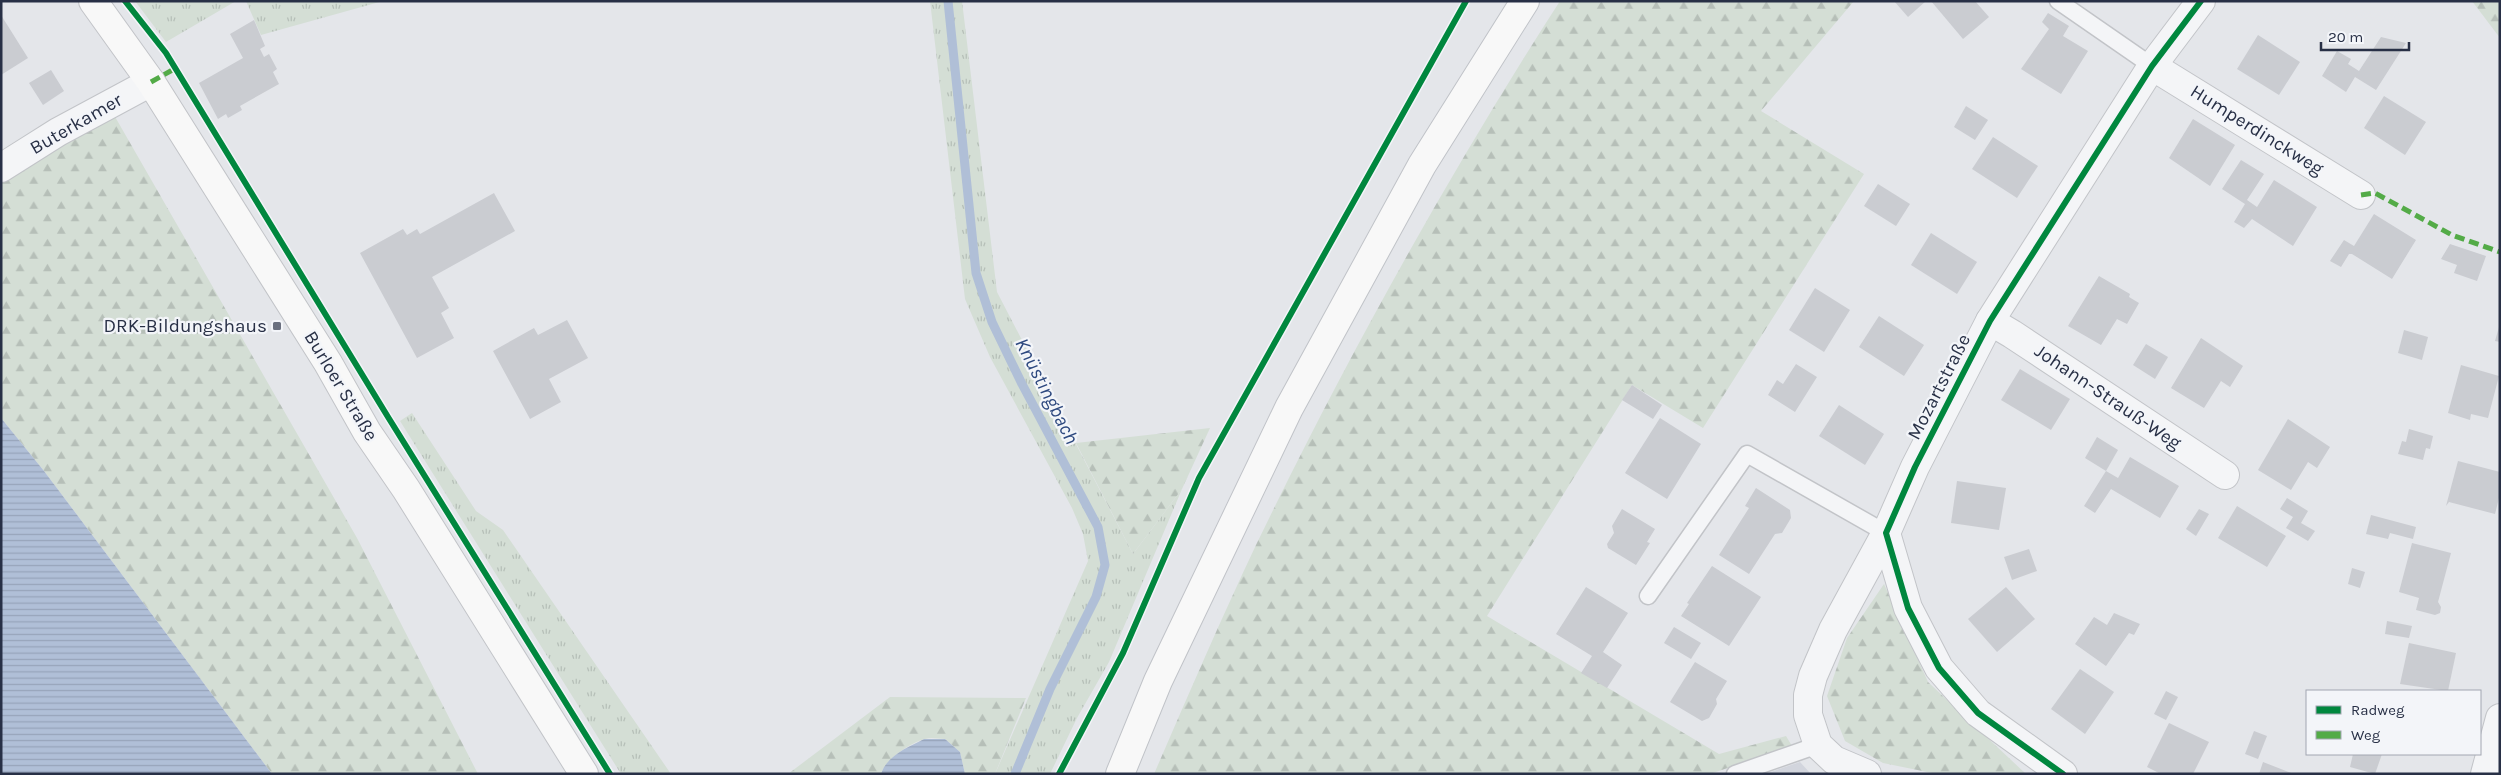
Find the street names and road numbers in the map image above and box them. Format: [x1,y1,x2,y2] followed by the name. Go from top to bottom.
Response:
[2186,80,2328,180] street label: Humperdinckweg
[26,89,126,159] street label: Buterkamer
[300,327,382,445] street label: Burloer Straße
[1903,330,1975,444] street label: Mozartstraße
[2030,340,2186,454] street label: Johann-Strauß-Weg

